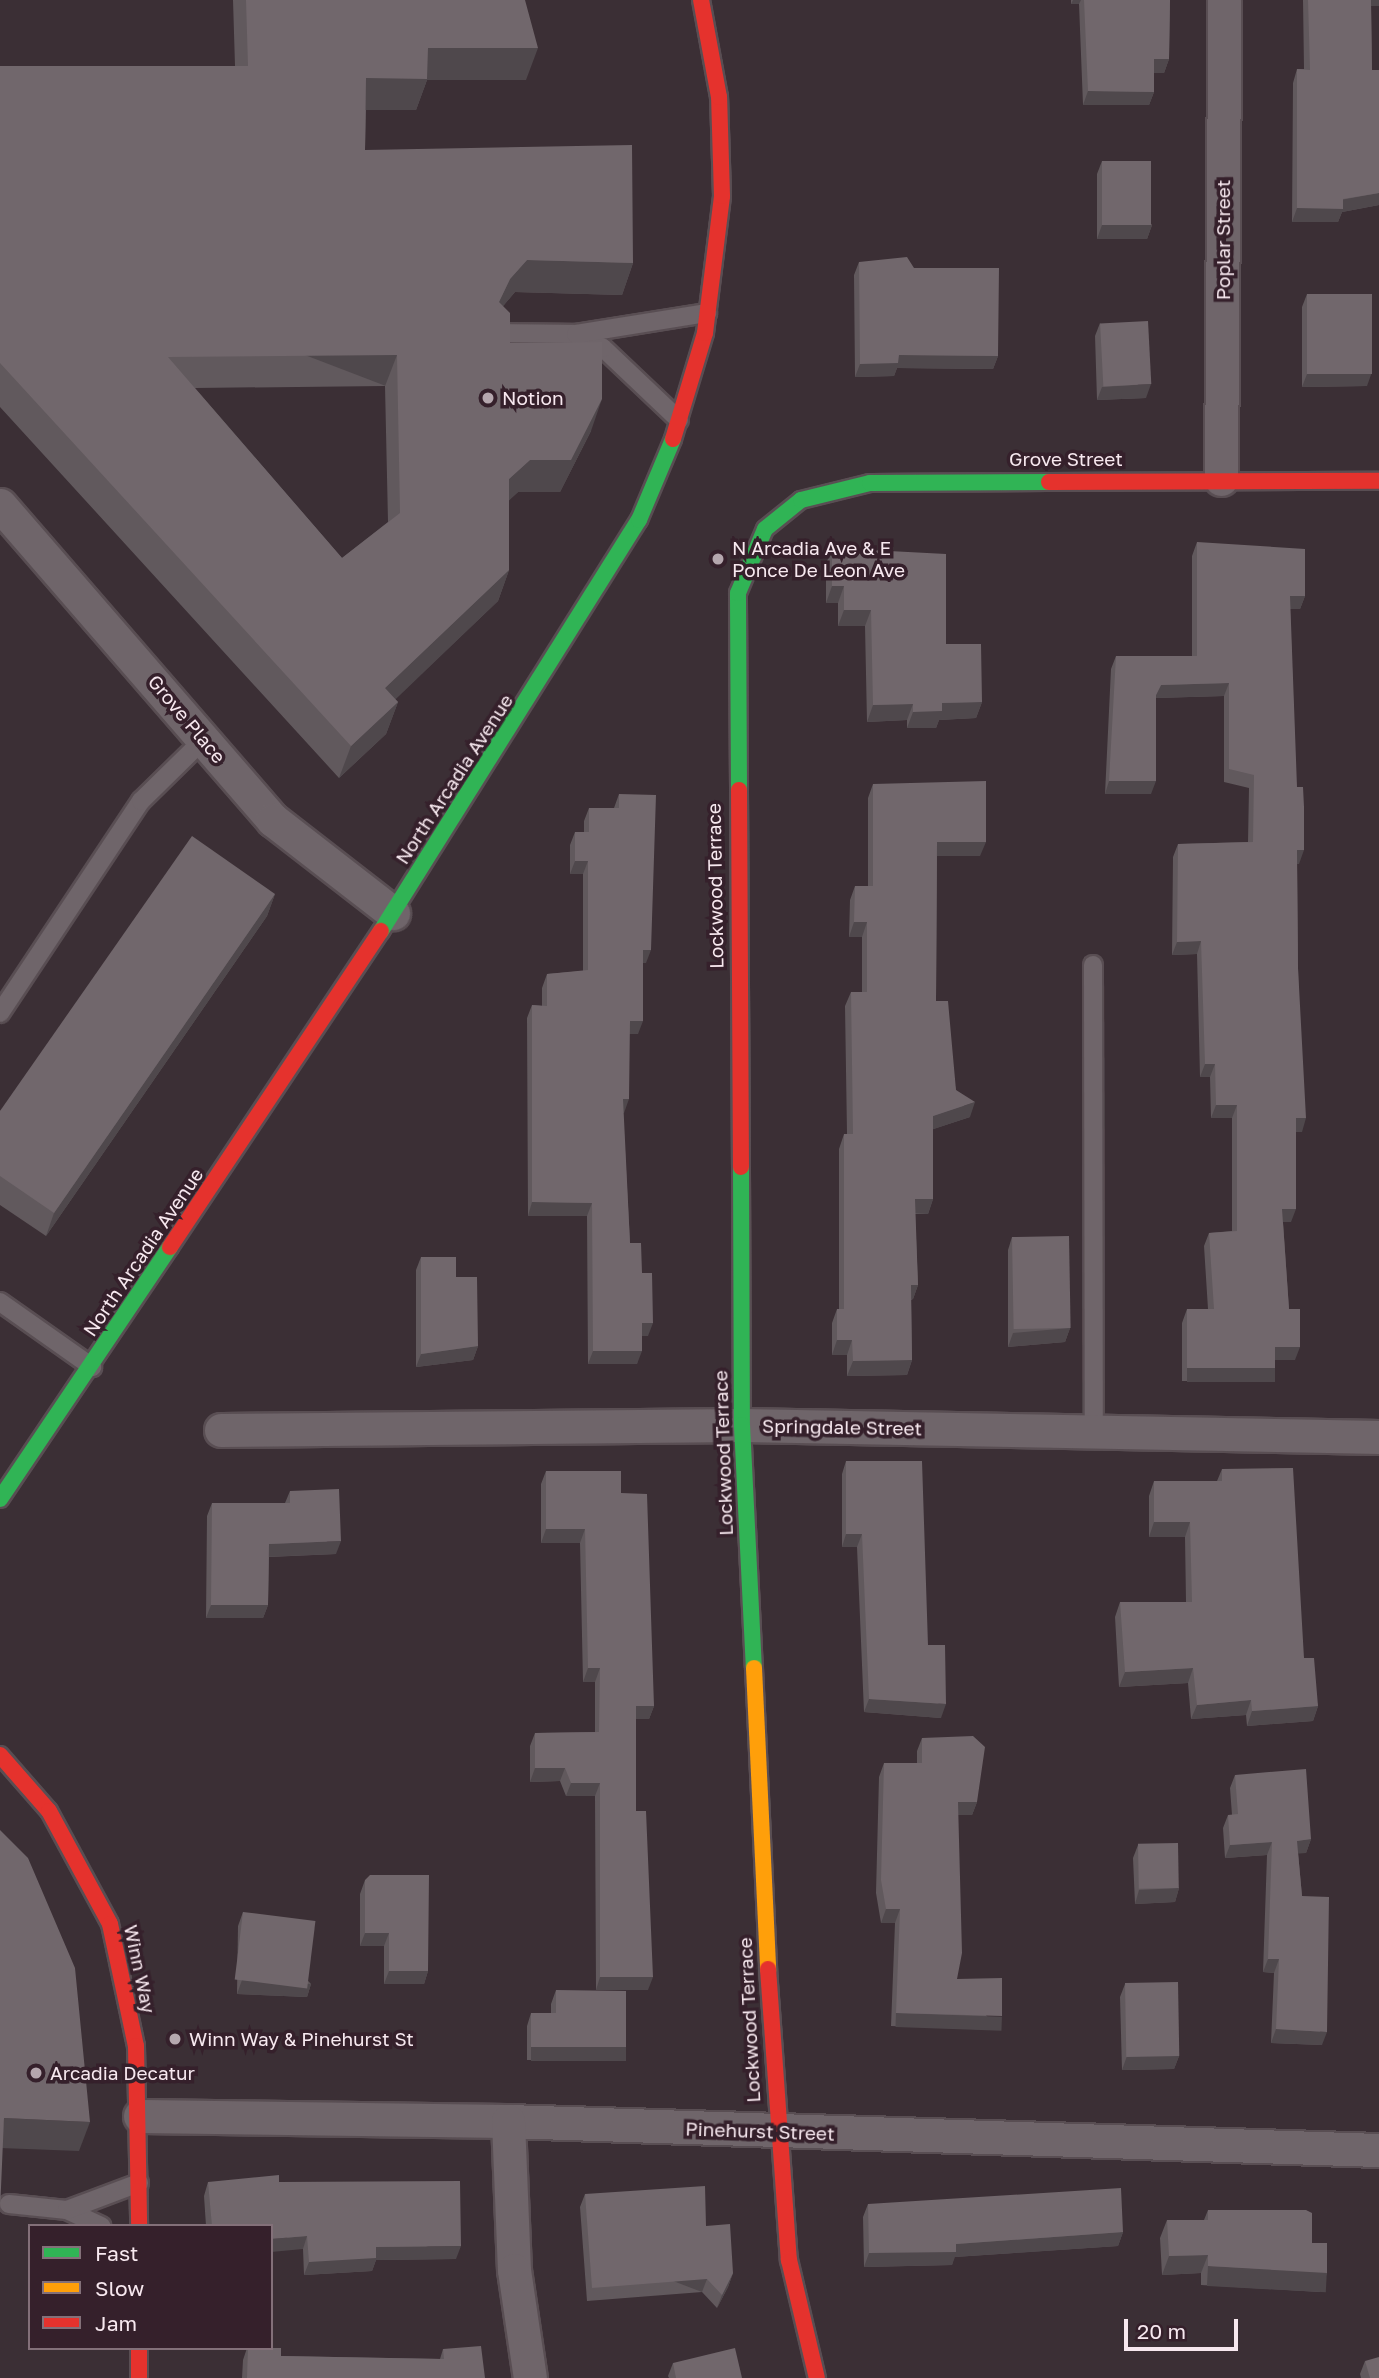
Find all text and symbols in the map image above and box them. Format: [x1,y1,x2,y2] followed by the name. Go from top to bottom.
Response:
[1212,180,1234,300] street label: Poplar Street
[502,387,564,409] place label: Notion
[480,390,496,406] marker: Notion
[1009,448,1123,470] street label: Grove Street
[732,537,905,581] place label: N Arcadia Ave & E Ponce De Leon Ave
[710,551,726,567] marker: N Arcadia Ave & E Ponce De Leon Ave
[143,670,231,768] street label: Grove Place
[391,690,517,868] street label: North Arcadia Avenue
[702,803,728,969] street label: Lockwood Terrace
[78,1164,208,1340] street label: North Arcadia Avenue
[709,1370,737,1536] street label: Lockwood Terrace
[762,1414,922,1440] street label: Springdale Street
[120,1923,160,2015] street label: Winn Way
[733,1937,765,2103] street label: Lockwood Terrace
[189,2028,414,2050] place label: Winn Way & Pinehurst St
[167,2031,183,2047] marker: Winn Way & Pinehurst St
[50,2062,195,2084] place label: Arcadia Decatur
[28,2065,44,2081] marker: Arcadia Decatur
[685,2117,835,2145] street label: Pinehurst Street
[28,2224,273,2350] legend
[95,2240,138,2266] text: Fast
[95,2275,144,2301] text: Slow
[1127,2304,1241,2348] scale bar
[95,2310,137,2336] text: Jam
[1137,2318,1186,2344] text: 20 m

